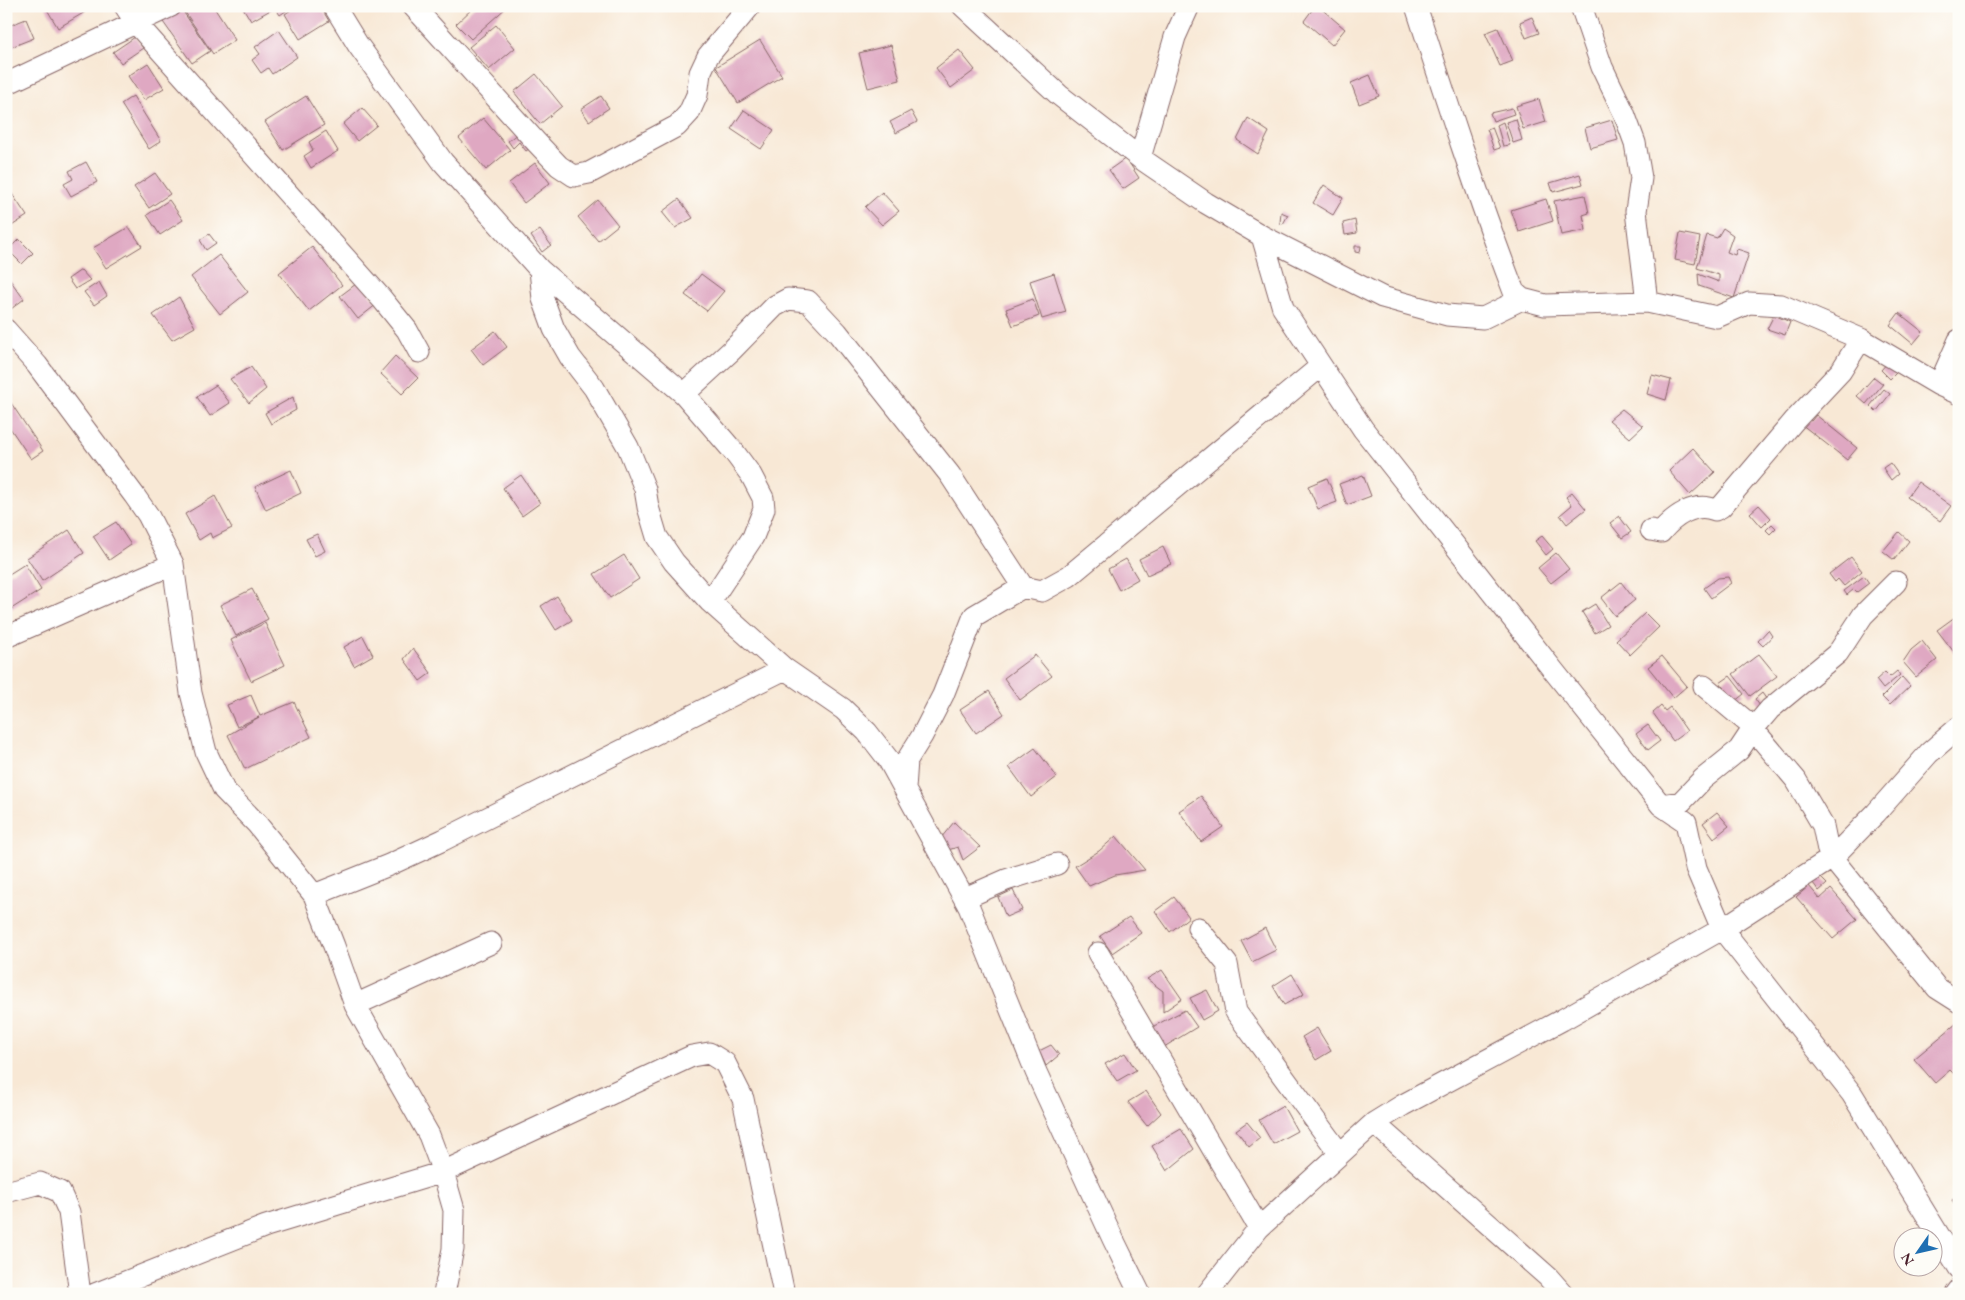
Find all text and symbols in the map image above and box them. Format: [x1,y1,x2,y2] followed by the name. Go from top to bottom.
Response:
[1892,1228,1942,1278] north arrow
[1896,1249,1918,1269] text: N

